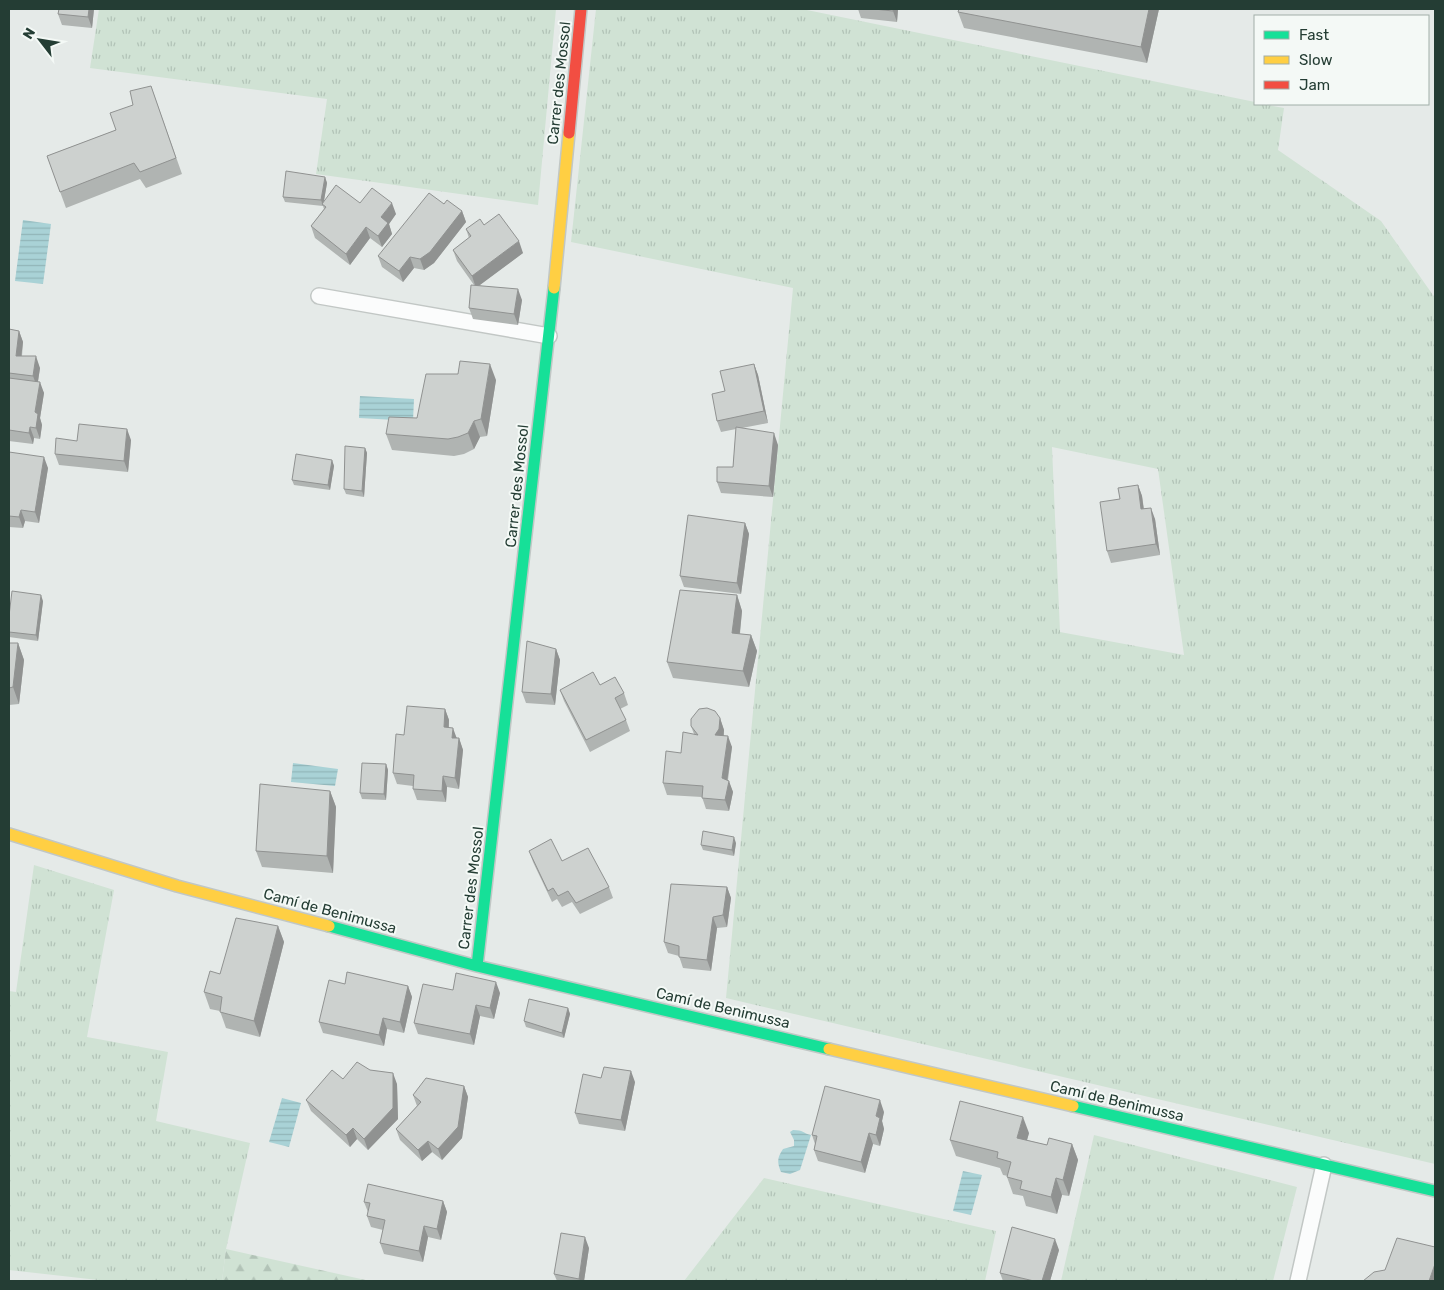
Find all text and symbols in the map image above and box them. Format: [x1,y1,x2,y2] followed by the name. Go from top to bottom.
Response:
[15,15,65,65] north arrow
[1254,15,1429,105] legend
[544,21,574,145] street label: Carrer des Mossol
[19,25,39,42] text: N
[1299,26,1329,44] text: Fast
[1299,51,1332,69] text: Slow
[1299,76,1330,94] text: Jam
[502,424,532,548] street label: Carrer des Mossol
[455,826,487,950] street label: Carrer des Mossol
[262,885,398,937] street label: Camí de Benimussa
[654,984,792,1032] street label: Camí de Benimussa
[1048,1077,1186,1125] street label: Camí de Benimussa

